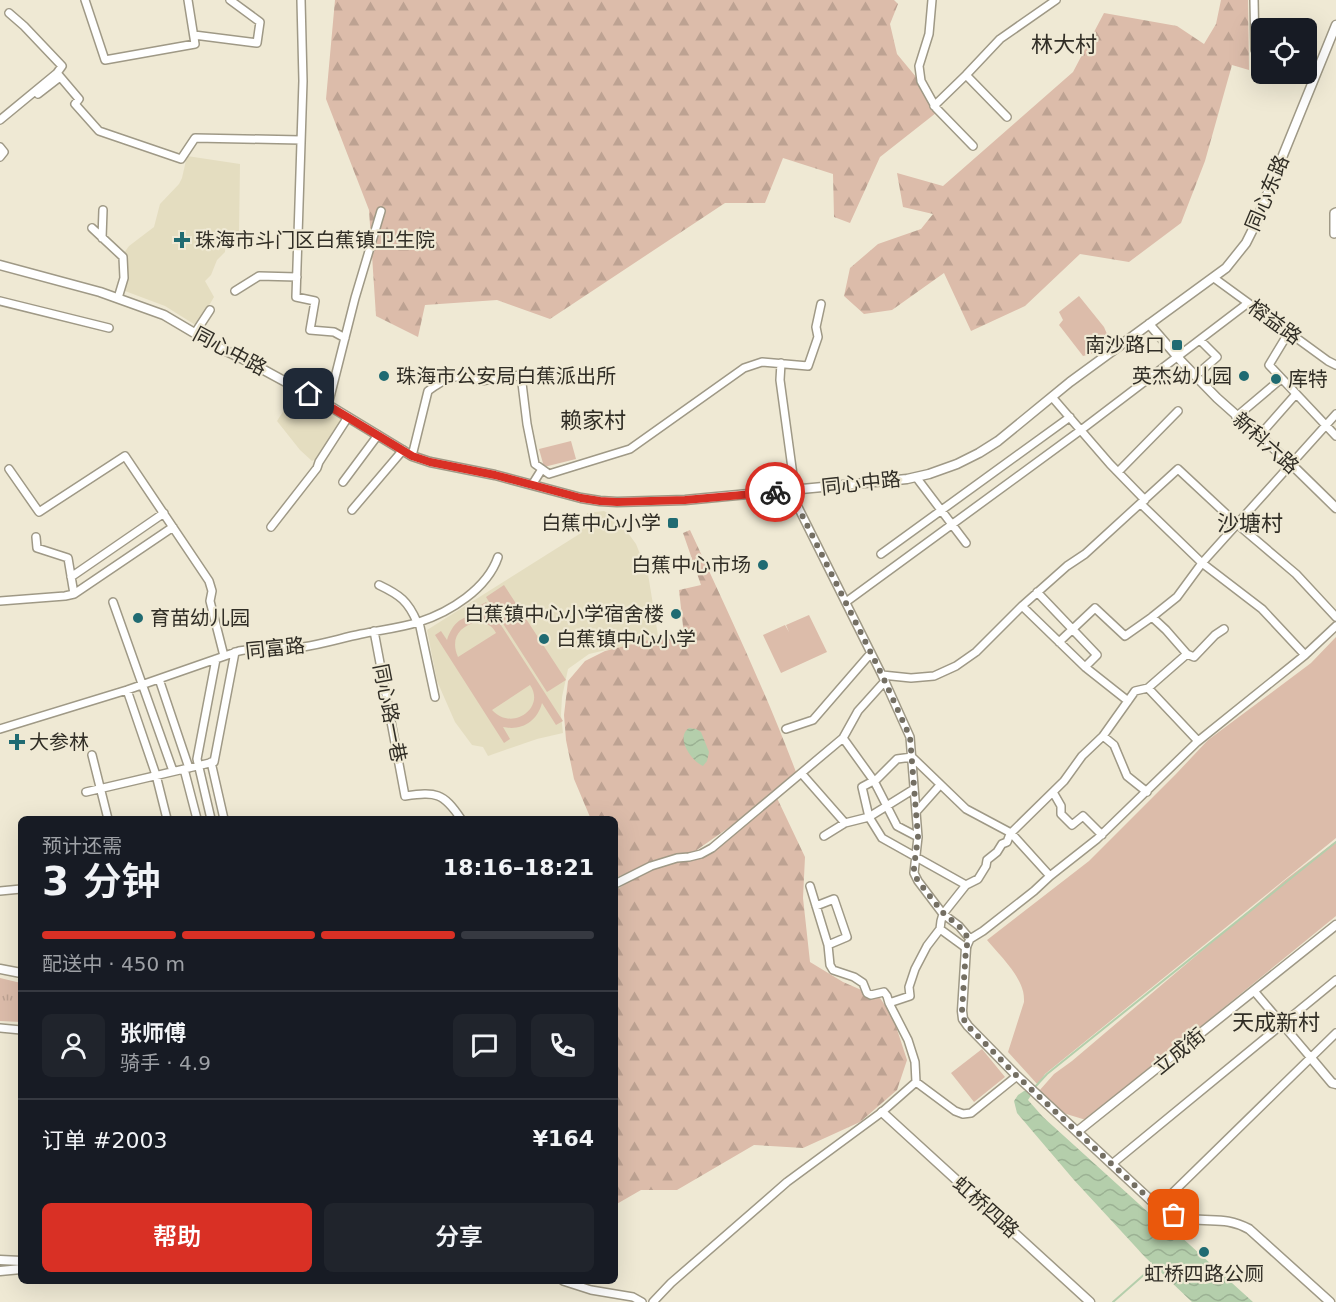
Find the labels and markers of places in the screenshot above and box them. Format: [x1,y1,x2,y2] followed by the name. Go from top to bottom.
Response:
[195,228,435,252] place label: 珠海市斗门区白蕉镇卫生院
[173,231,191,249] marker: 珠海市斗门区白蕉镇卫生院
[1085,333,1165,357] place label: 南沙路口
[1170,338,1184,352] marker: 南沙路口
[396,364,616,388] place label: 珠海市公安局白蕉派出所
[1132,364,1232,388] place label: 英杰幼儿园
[1288,367,1328,391] place label: 库特
[283,368,334,419] pin
[377,369,391,383] marker: 珠海市公安局白蕉派出所
[1237,369,1251,383] marker: 英杰幼儿园
[1269,372,1283,386] marker: 库特
[541,511,661,535] place label: 白蕉中心小学
[666,516,680,530] marker: 白蕉中心小学
[631,553,751,577] place label: 白蕉中心市场
[756,558,770,572] marker: 白蕉中心市场
[464,602,664,626] place label: 白蕉镇中心小学宿舍楼
[150,606,250,630] place label: 育苗幼儿园
[669,607,683,621] marker: 白蕉镇中心小学宿舍楼
[131,611,145,625] marker: 育苗幼儿园
[556,627,696,651] place label: 白蕉镇中心小学
[537,632,551,646] marker: 白蕉镇中心小学
[29,730,89,754] place label: 大参林
[10,735,24,749] marker: 大参林
[1148,1189,1199,1240] pin
[1197,1245,1211,1259] marker: 虹桥四路公厕
[1144,1262,1264,1286] place label: 虹桥四路公厕

